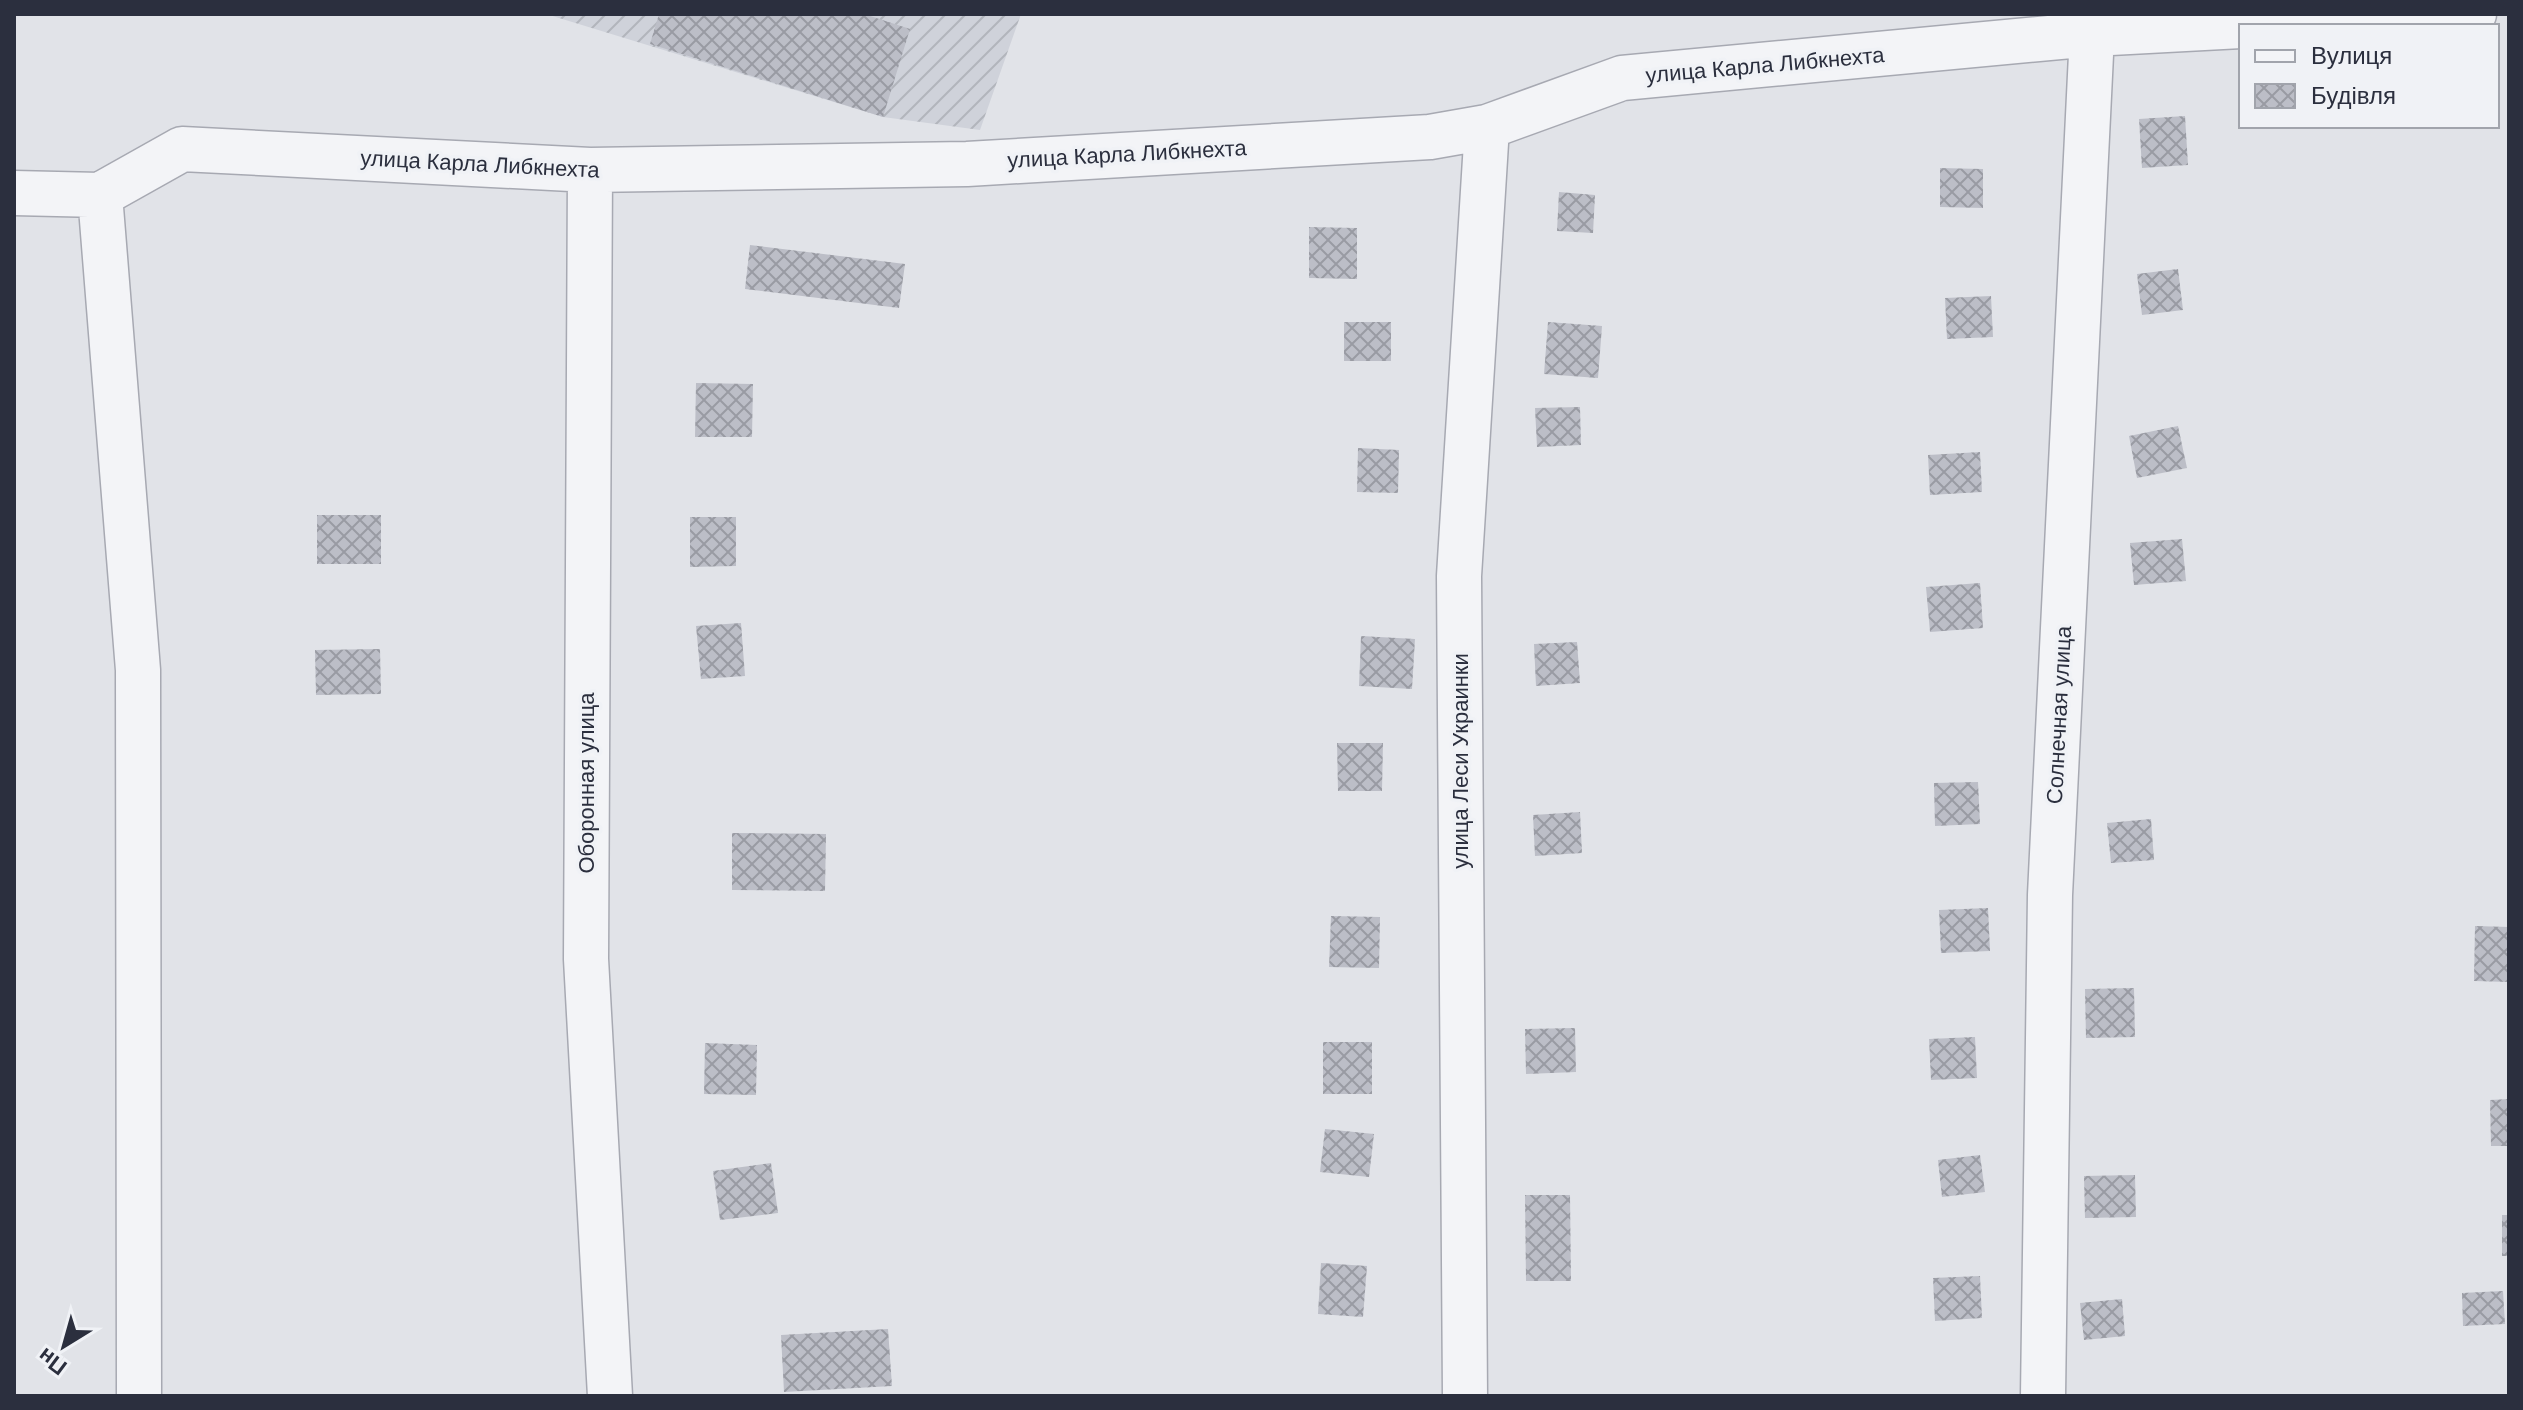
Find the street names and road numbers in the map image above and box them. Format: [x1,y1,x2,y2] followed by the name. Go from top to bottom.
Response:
[1644,40,1886,90] street label: улица Карла Либкнехта
[1007,133,1248,175] street label: улица Карла Либкнехта
[360,143,601,185] street label: улица Карла Либкнехта
[2040,624,2078,805] street label: Солнечная улица
[1446,653,1475,869] street label: улица Леси Украинки
[572,692,601,874] street label: Оборонная улица

